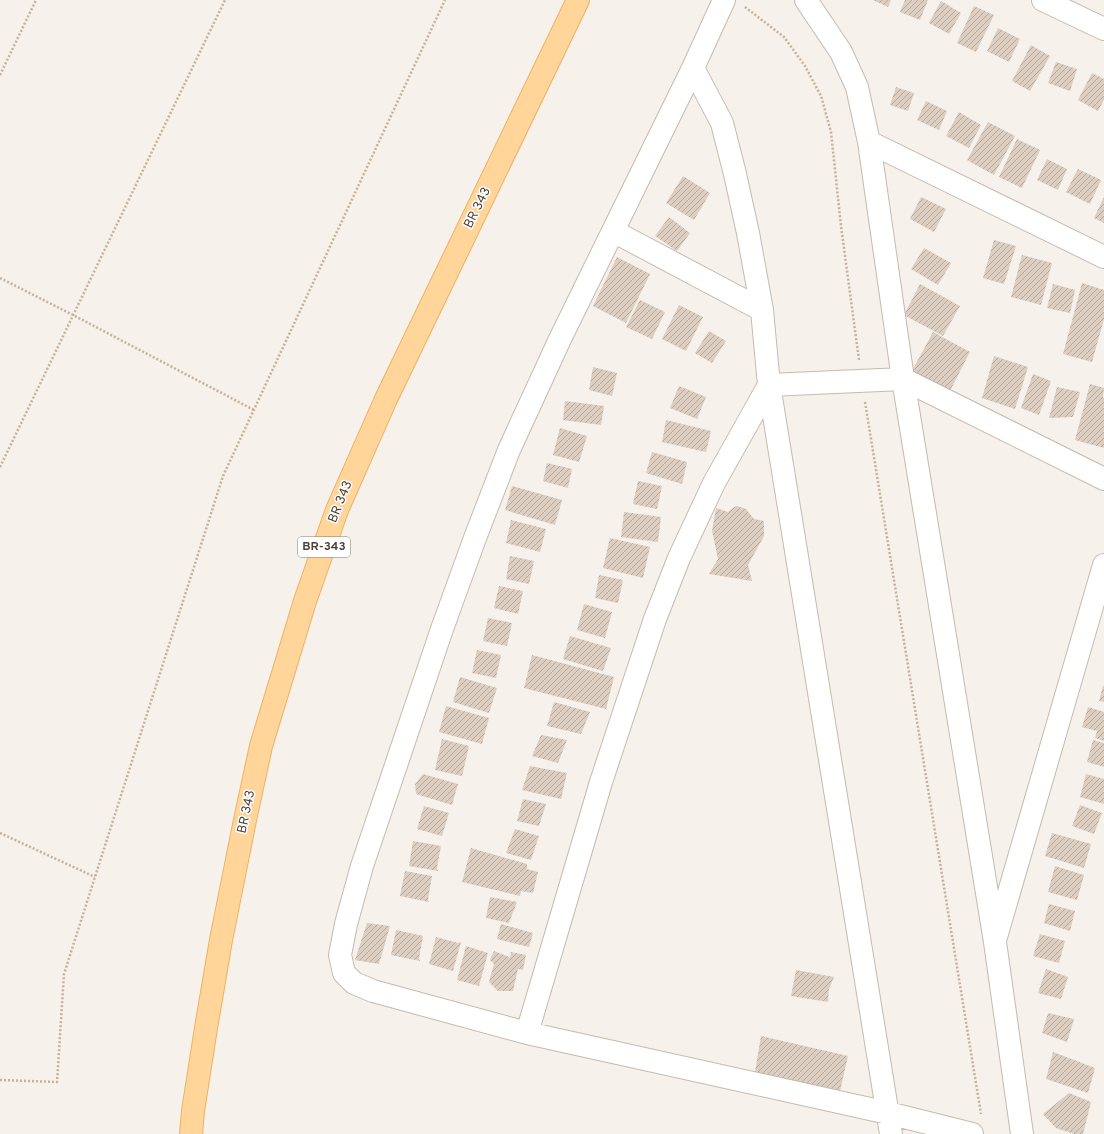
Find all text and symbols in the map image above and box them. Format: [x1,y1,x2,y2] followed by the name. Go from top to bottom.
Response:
[461,185,495,231] street label: BR 343
[325,479,357,525] street label: BR 343
[298,537,350,557] road number: BR-343
[235,789,259,835] street label: BR 343

